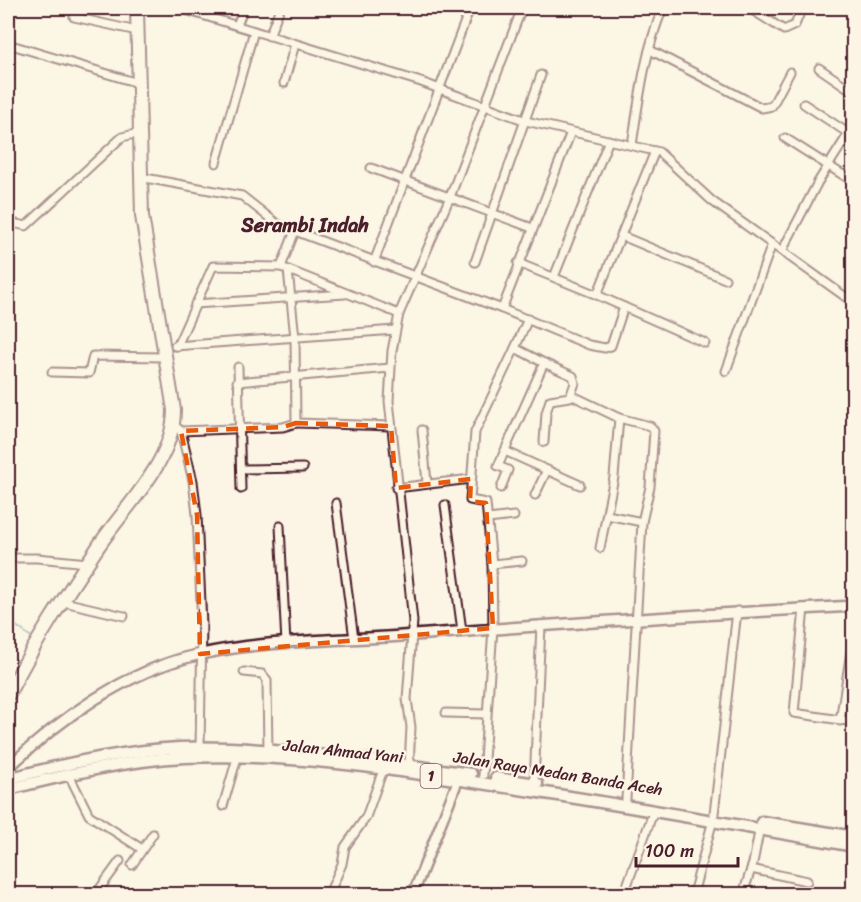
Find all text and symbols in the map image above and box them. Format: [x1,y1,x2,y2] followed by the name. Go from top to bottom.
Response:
[240,208,369,243] district label: Serambi Indah
[280,730,405,772] street label: Jalan Ahmad Yani
[450,742,665,804] street label: Jalan Raya Medan Banda Aceh
[420,764,442,788] road number: 1
[636,830,738,868] scale bar
[645,835,694,867] text: 100 m

